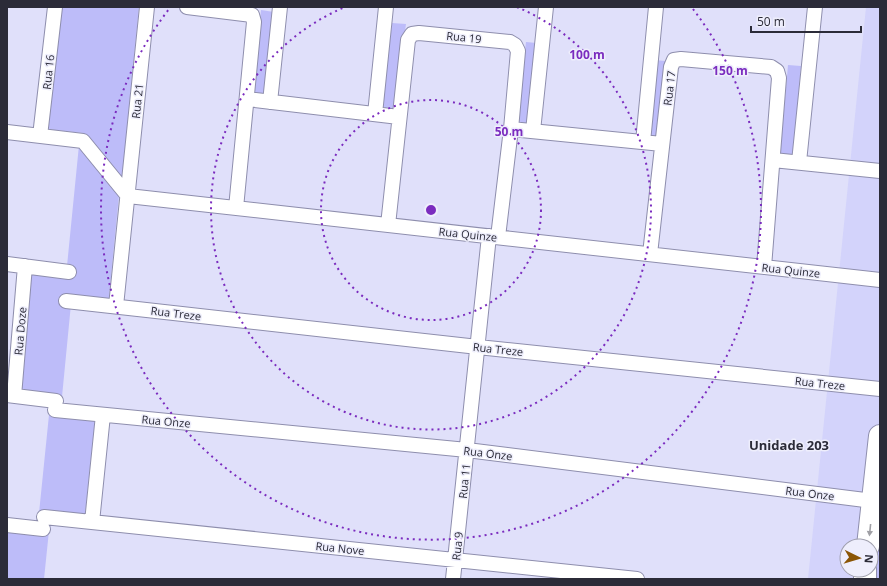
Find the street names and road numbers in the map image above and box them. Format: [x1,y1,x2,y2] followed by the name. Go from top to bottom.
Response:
[446,28,482,46] street label: Rua 19
[39,54,57,90] street label: Rua 16
[659,70,679,106] street label: Rua 17
[128,83,146,119] street label: Rua 21
[438,223,498,245] street label: Rua Quinze
[761,259,821,281] street label: Rua Quinze
[150,302,202,324] street label: Rua Treze
[10,306,30,356] street label: Rua Doze
[472,339,524,359] street label: Rua Treze
[794,373,846,393] street label: Rua Treze
[141,411,191,431] street label: Rua Onze
[463,443,513,463] street label: Rua Onze
[455,463,473,499] street label: Rua 11
[785,483,835,503] street label: Rua Onze
[448,531,466,561] street label: Rua 9
[315,538,365,558] street label: Rua Nove

